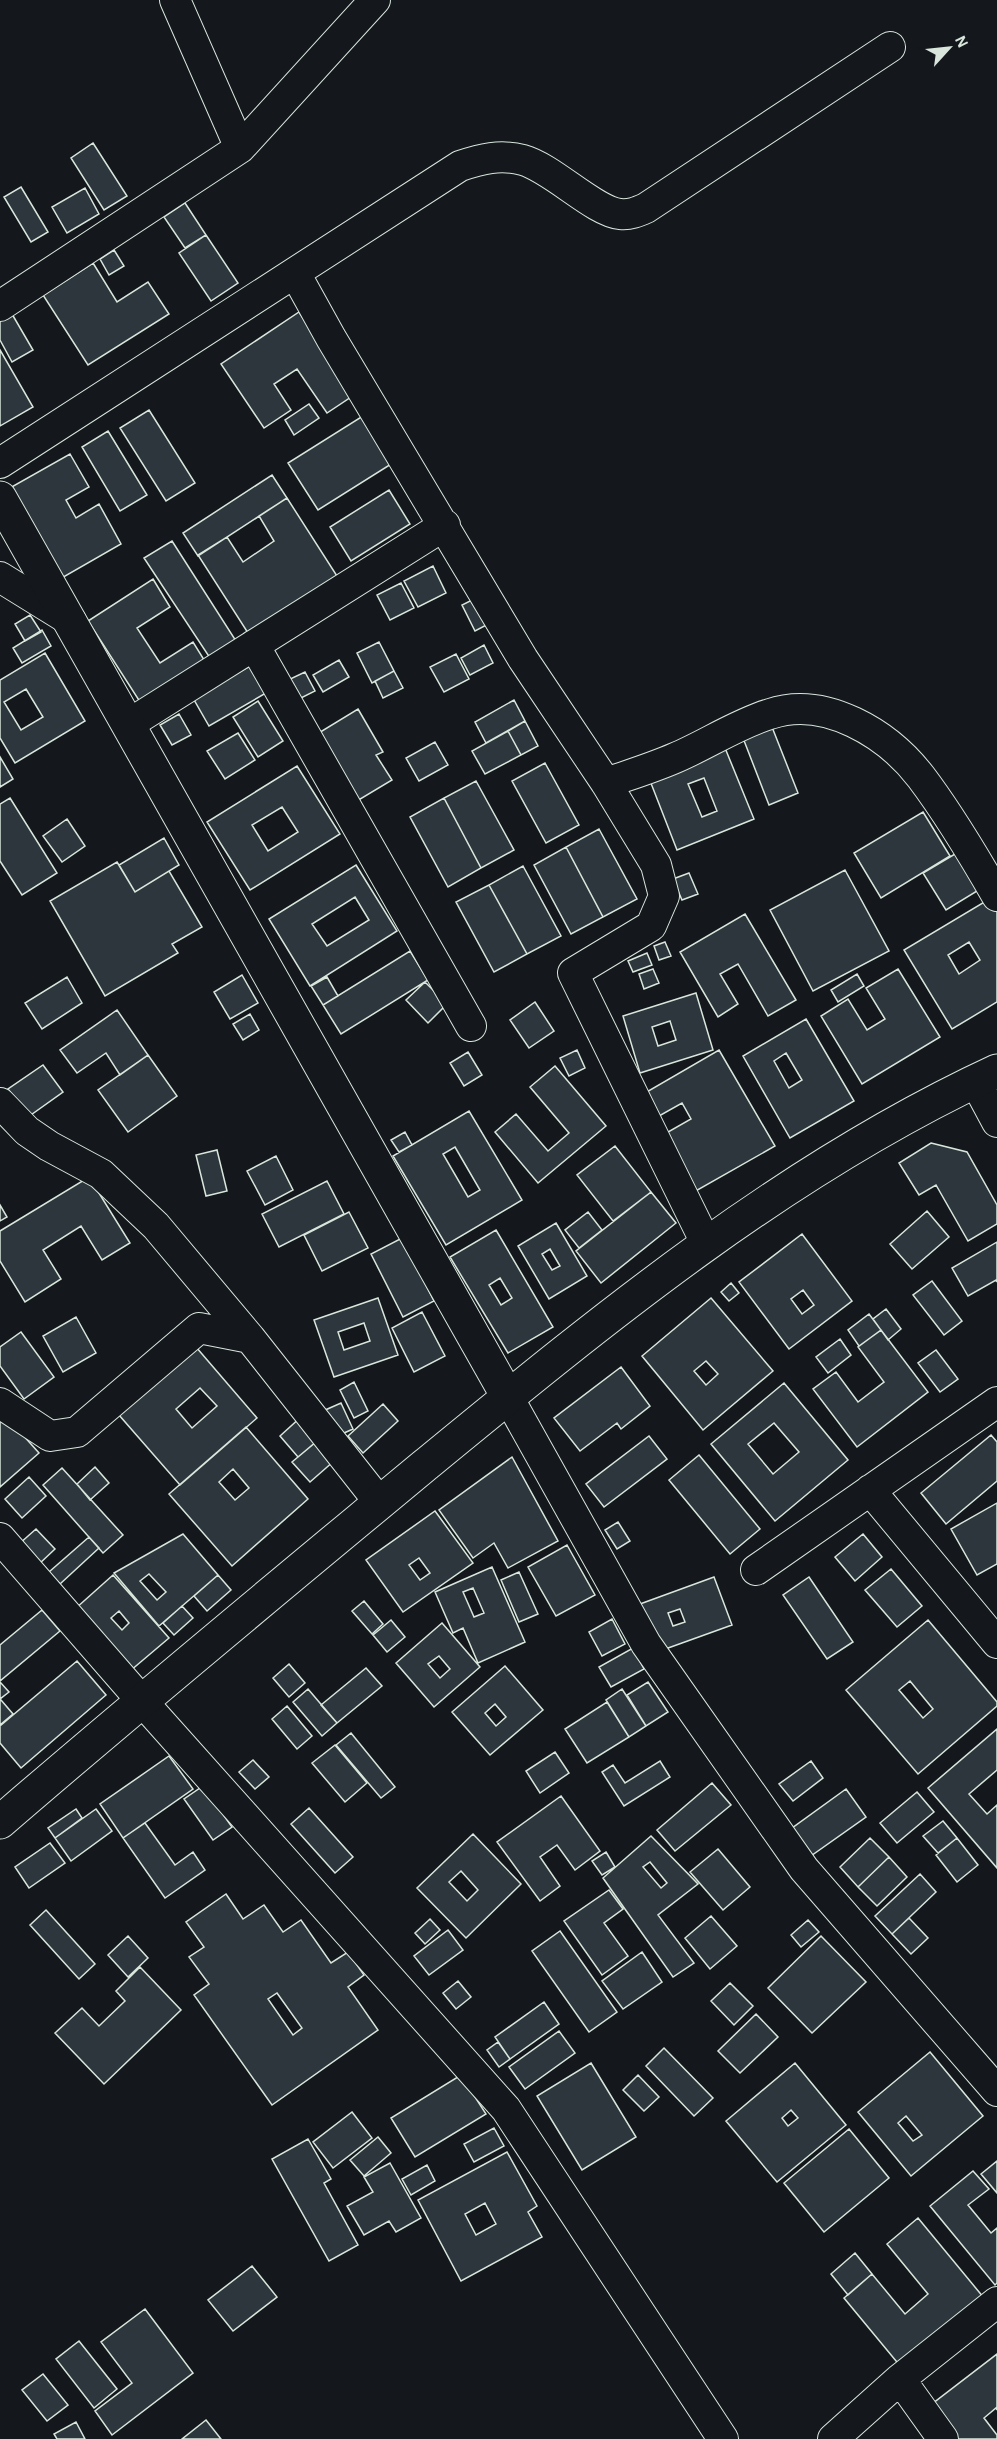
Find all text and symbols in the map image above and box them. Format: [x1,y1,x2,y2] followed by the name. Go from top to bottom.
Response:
[919,18,979,78] north arrow
[952,33,971,50] text: N

